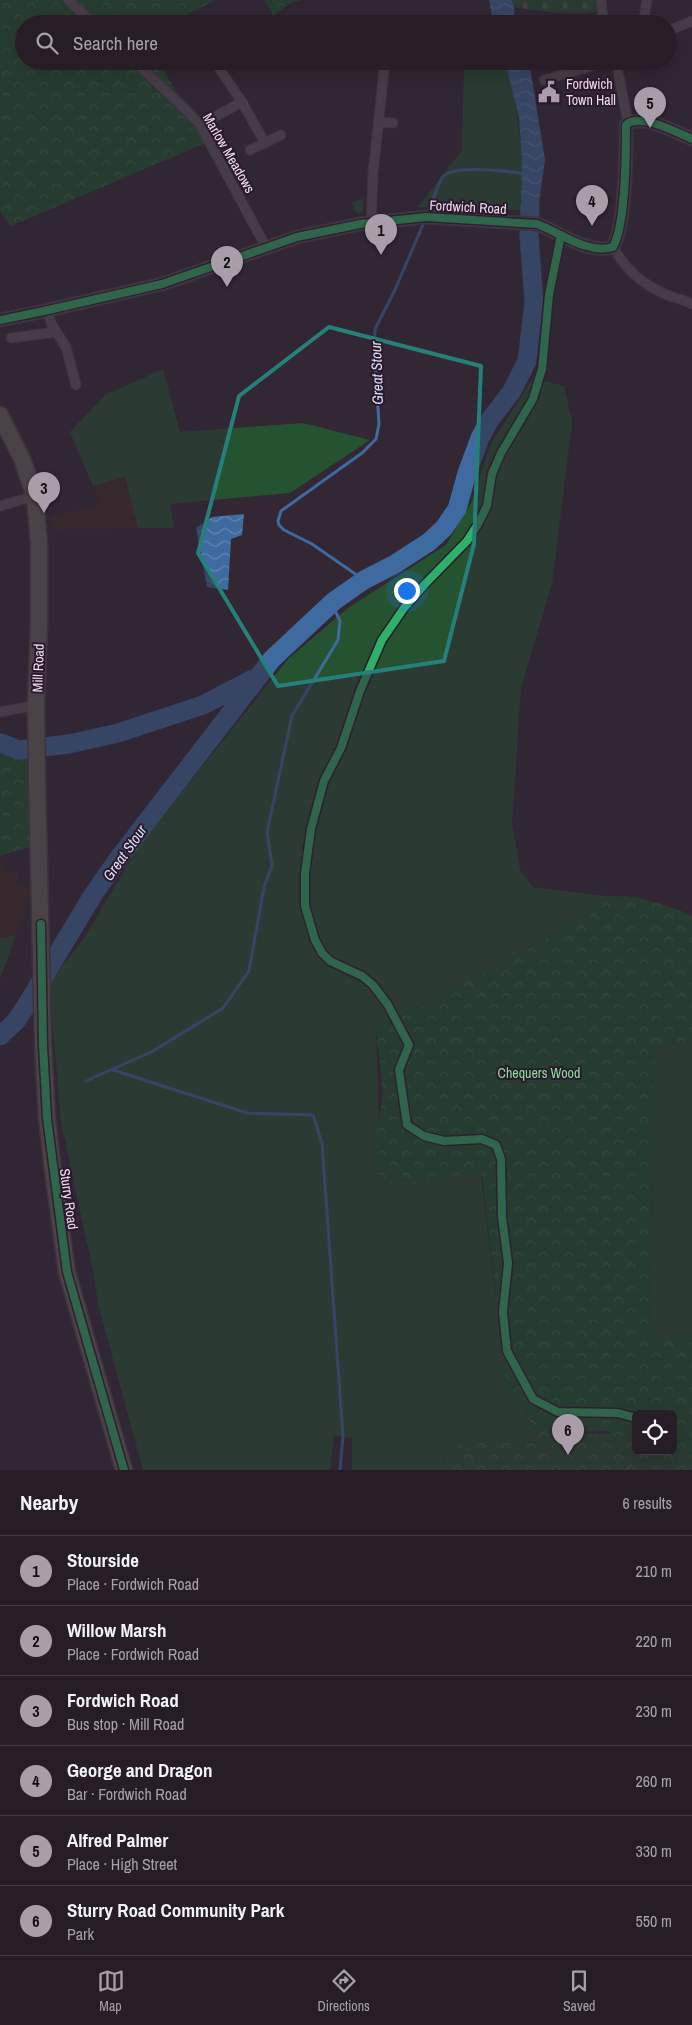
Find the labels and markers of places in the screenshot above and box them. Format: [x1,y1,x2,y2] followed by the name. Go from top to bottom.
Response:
[566,75,616,109] place label: Fordwich Town Hall
[536,79,562,105] public building icon: Fordwich Town Hall
[634,87,666,128] pin: 5
[576,185,608,226] pin: 4
[365,214,397,255] pin: 1
[211,246,243,287] pin: 2
[28,472,60,513] pin: 3
[552,1414,584,1455] pin: 6

